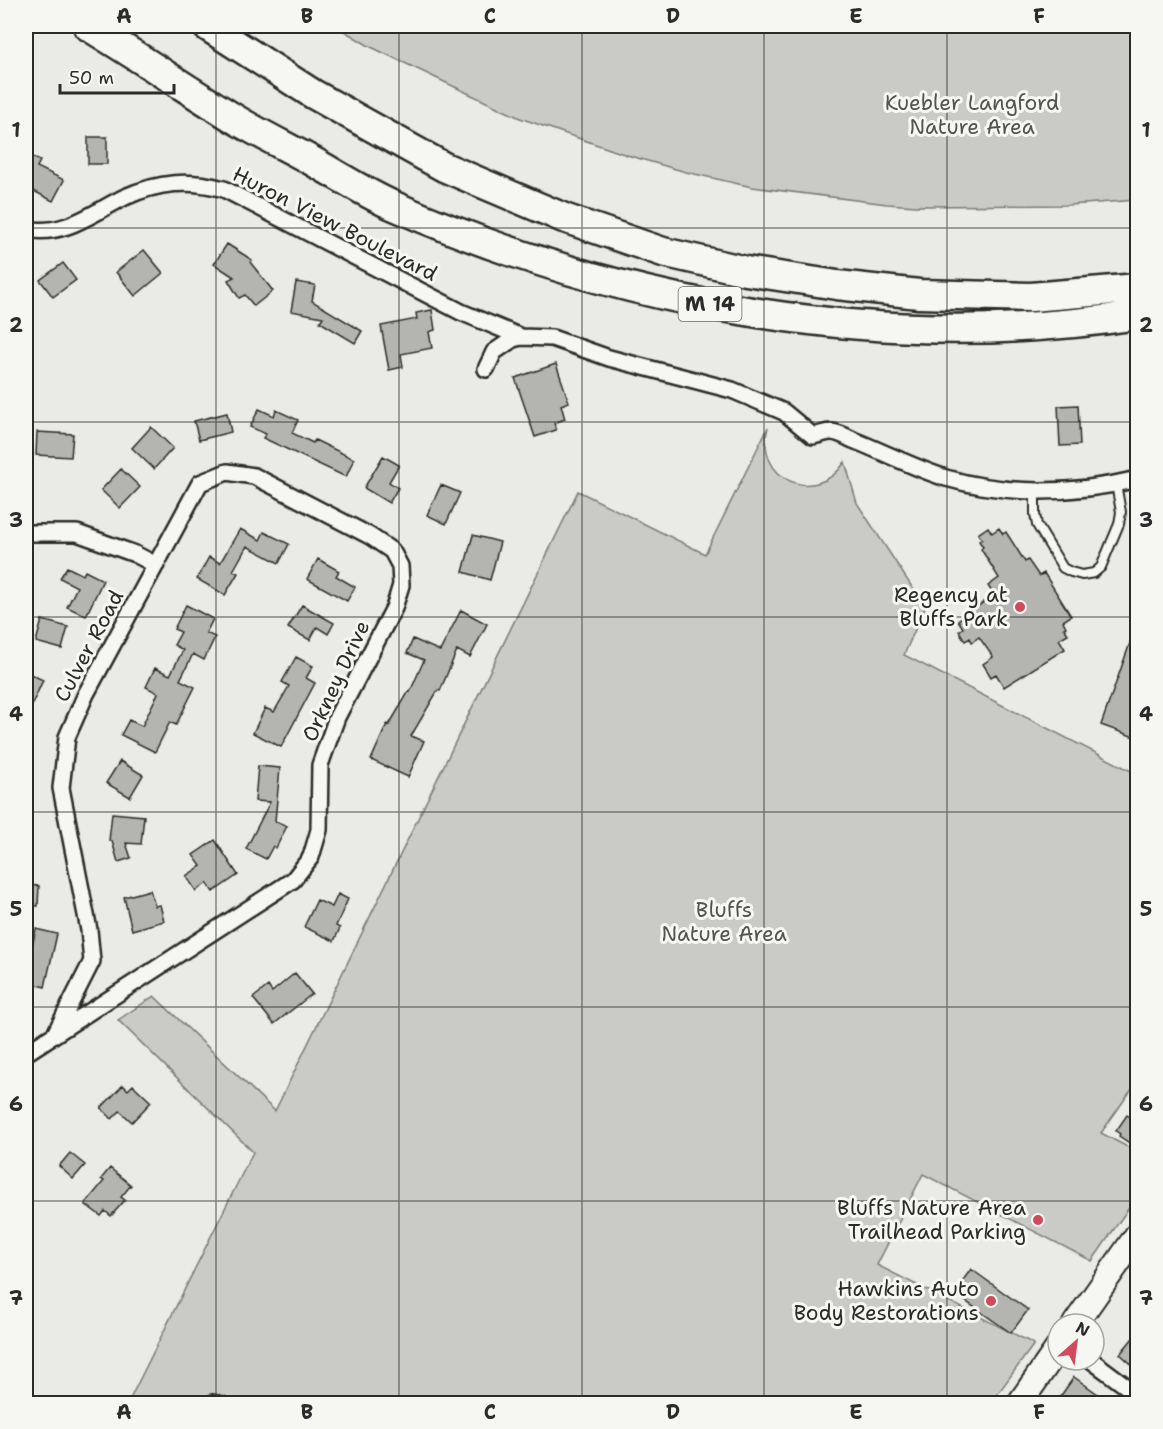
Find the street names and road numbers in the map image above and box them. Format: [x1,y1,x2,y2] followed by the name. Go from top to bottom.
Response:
[228,160,442,288] street label: Huron View Boulevard
[678,287,742,321] road number: M 14
[48,585,130,707] street label: Culver Road
[296,616,376,746] street label: Orkney Drive

